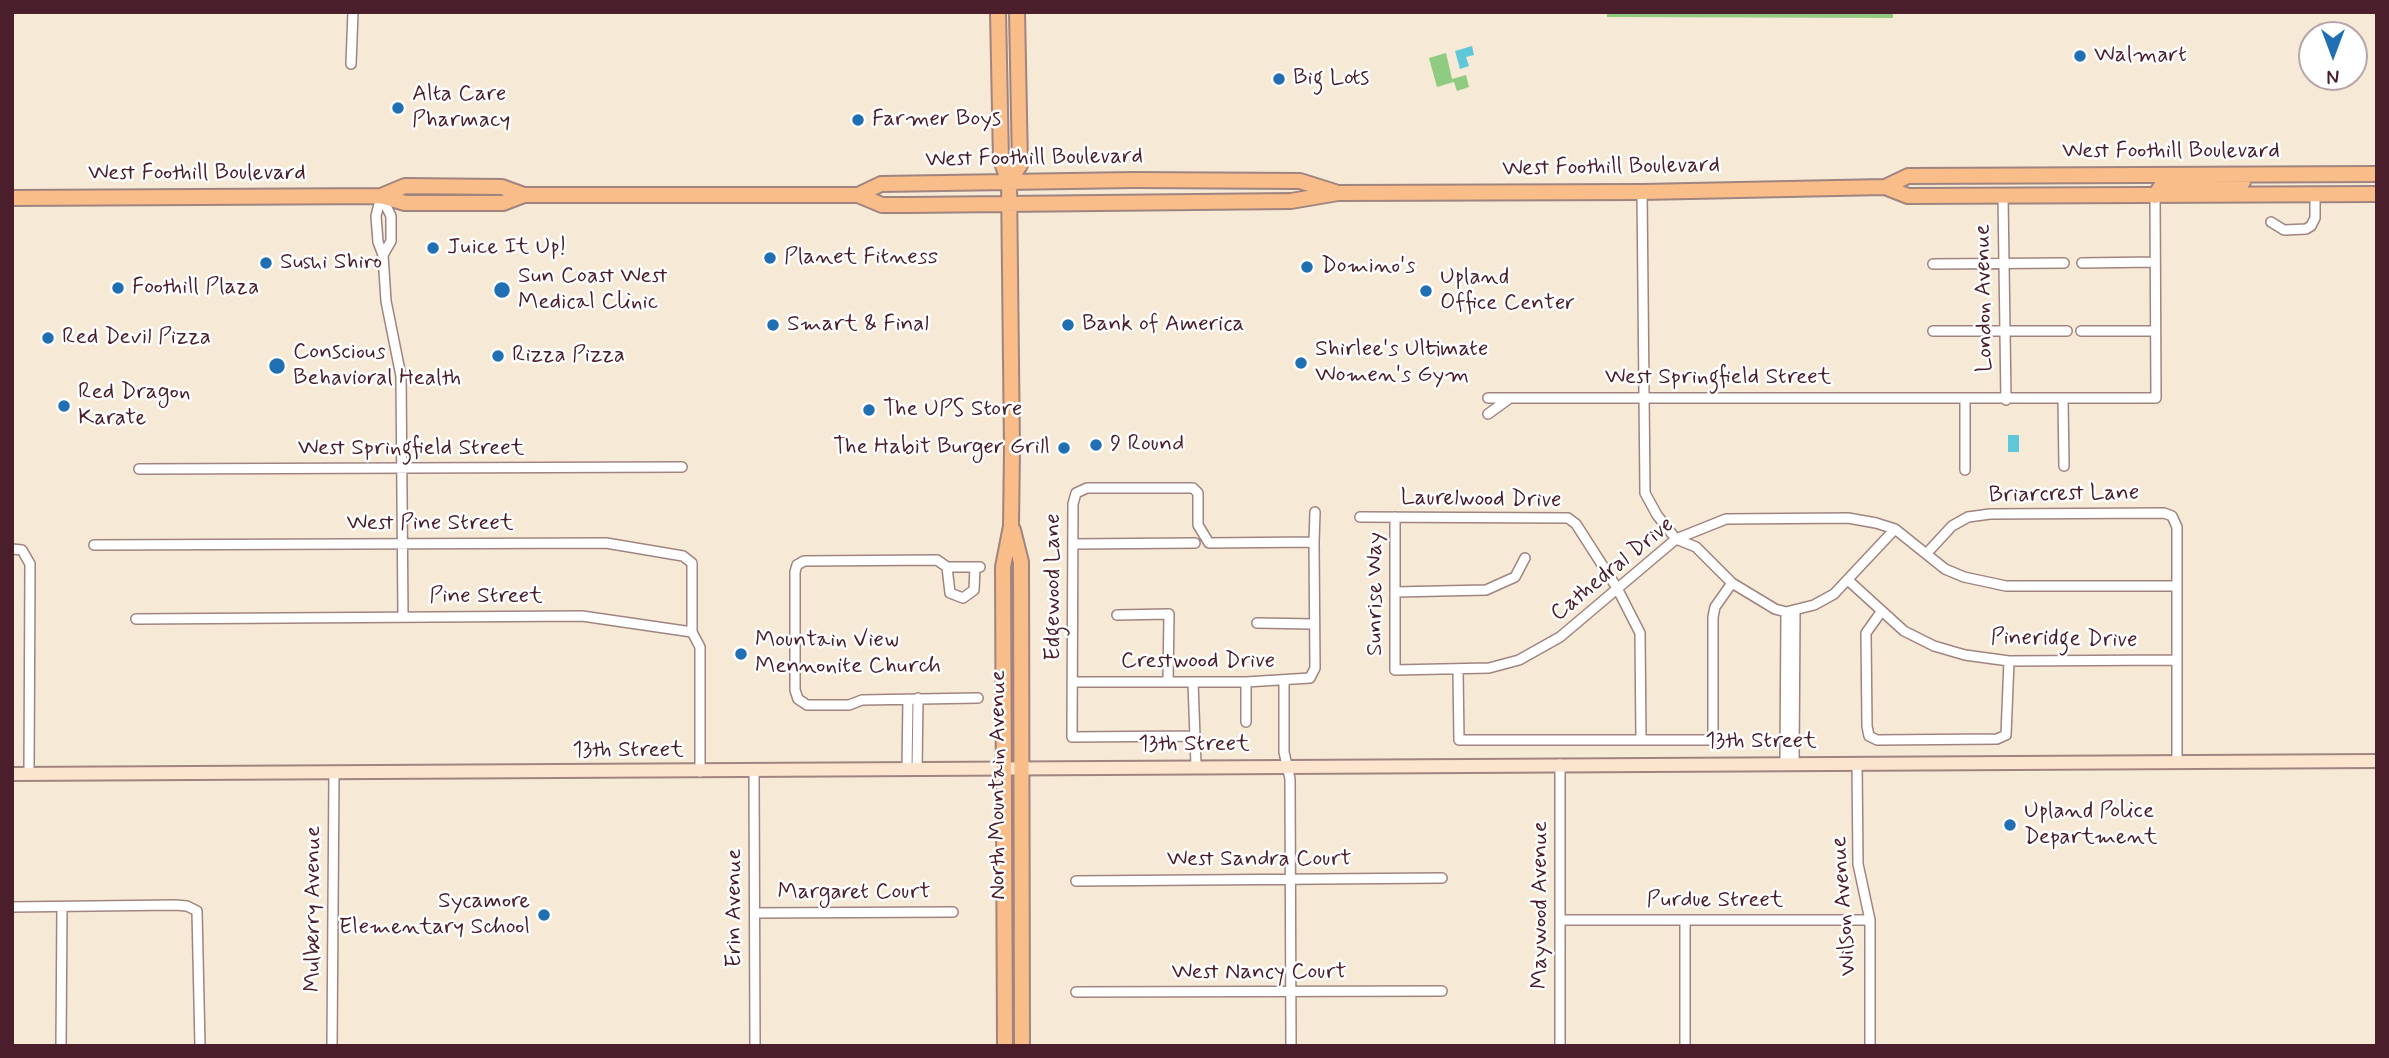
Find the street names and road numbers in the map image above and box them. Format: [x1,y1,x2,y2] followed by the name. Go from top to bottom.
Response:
[2062,138,2280,166] street label: West Foothill Boulevard
[925,143,1143,175] street label: West Foothill Boulevard
[1502,152,1720,184] street label: West Foothill Boulevard
[88,160,306,188] street label: West Foothill Boulevard
[1970,224,2000,372] street label: London Avenue
[1605,364,1831,392] street label: West Springfield Street
[298,435,524,463] street label: West Springfield Street
[1989,480,2139,510] street label: Briarcrest Lane
[1400,485,1562,515] street label: Laurelwood Drive
[347,510,513,538] street label: West Pine Street
[1546,512,1680,628] street label: Cathedral Drive
[1040,513,1068,661] street label: Edgewood Lane
[1362,532,1390,656] street label: Sunrise Way
[429,583,543,611] street label: Pine Street
[1990,625,2138,655] street label: Pineridge Drive
[1121,648,1275,676] street label: Crestwood Drive
[985,670,1013,900] street label: North Mountain Avenue
[1705,728,1817,756] street label: 13th Street
[1138,731,1250,759] street label: 13th Street
[572,737,684,765] street label: 13th Street
[1527,821,1555,989] street label: Maywood Avenue
[300,826,328,992] street label: Mulberry Avenue
[1826,835,1864,977] street label: Wilson Avenue
[1167,846,1351,874] street label: West Sandra Court
[721,848,749,968] street label: Erin Avenue
[778,879,930,907] street label: Margaret Court
[1647,887,1783,915] street label: Purdue Street
[1172,959,1346,987] street label: West Nancy Court

